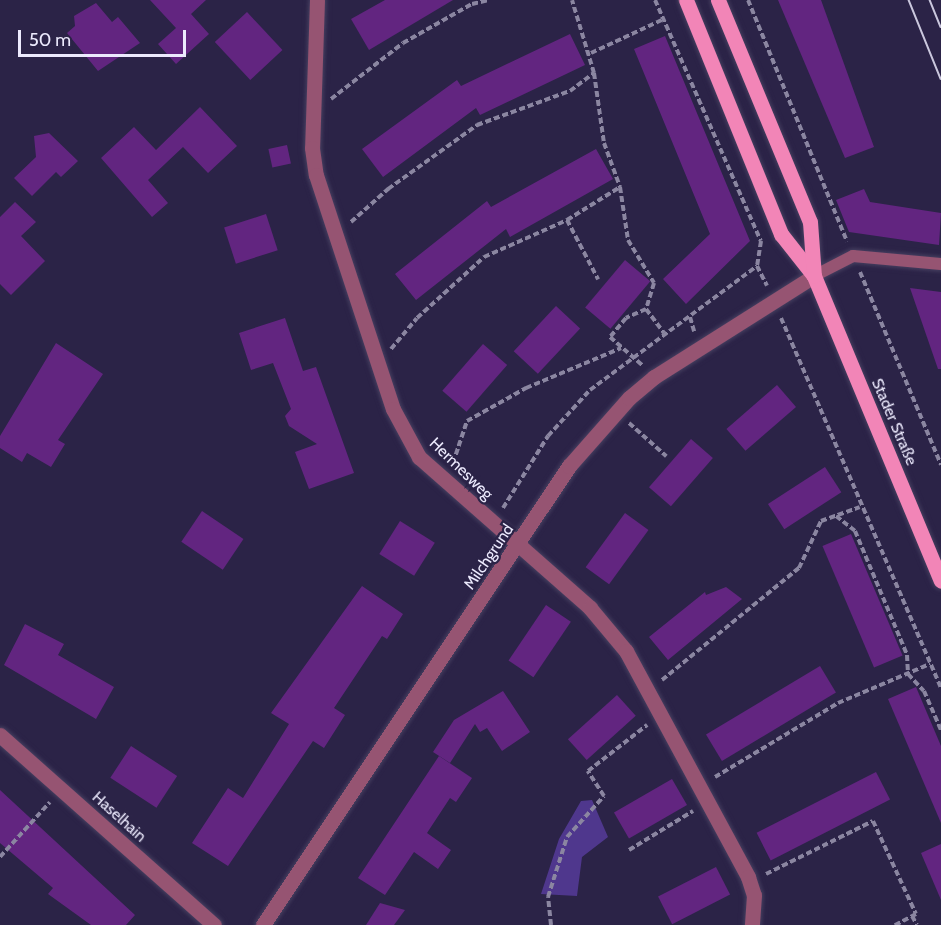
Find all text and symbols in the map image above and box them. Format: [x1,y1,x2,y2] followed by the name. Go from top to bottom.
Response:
[21,18,189,56] scale bar
[29,29,71,51] text: 50 m
[867,376,921,468] street label: Stader Straße
[425,434,497,504] street label: Hermesweg
[460,521,518,593] street label: Milchgrund
[88,788,150,846] street label: Haselhain

